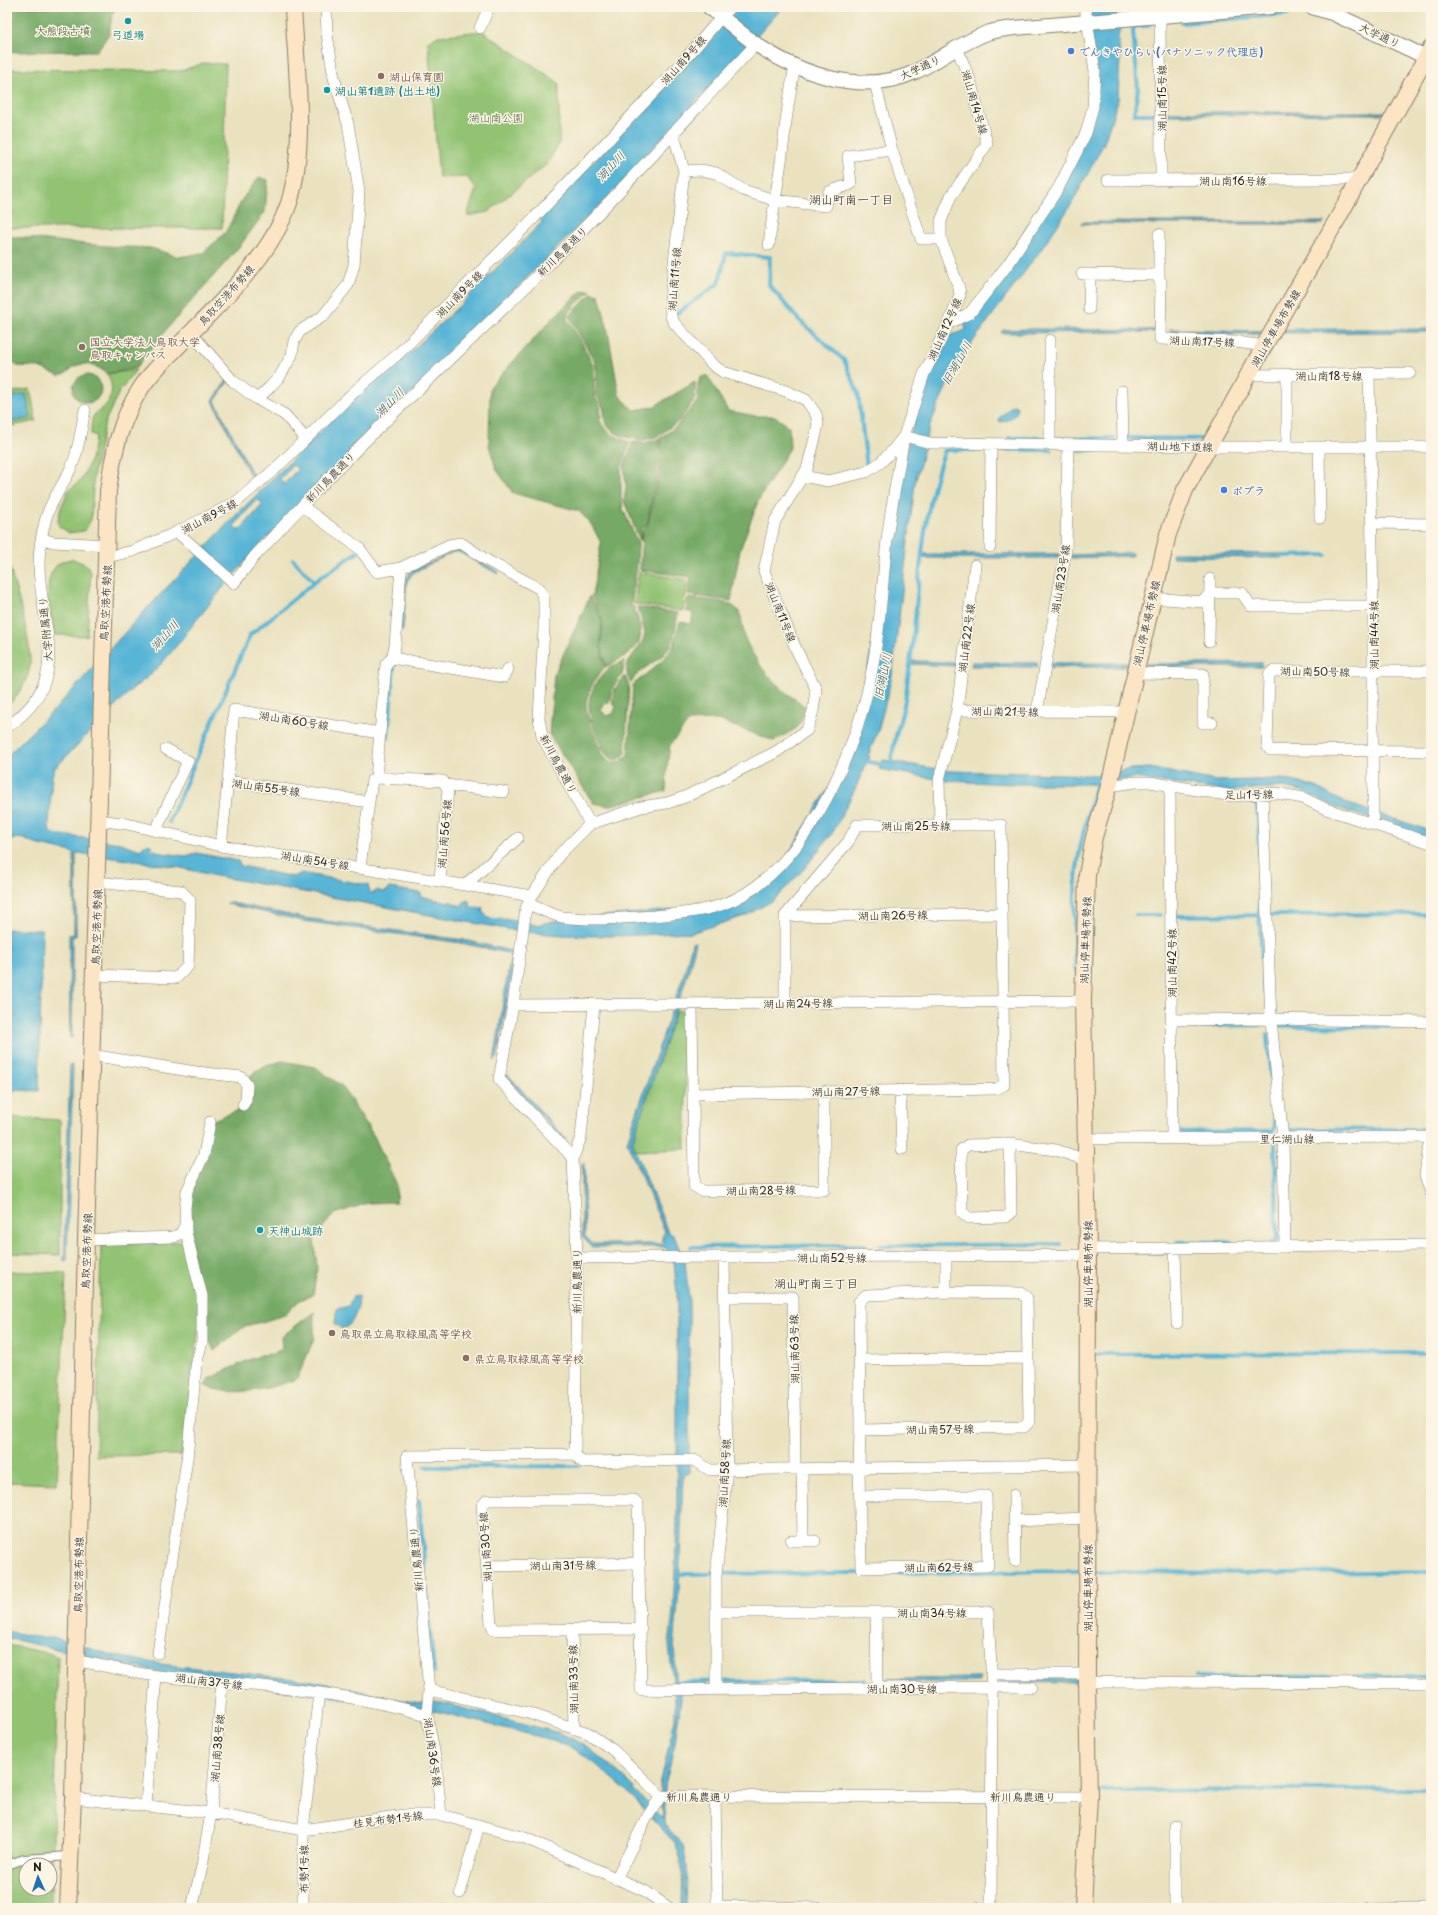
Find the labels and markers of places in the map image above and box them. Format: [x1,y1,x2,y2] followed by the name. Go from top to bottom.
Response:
[123,16,133,26] marker: 弓道場
[112,26,145,43] place label: 弓道場
[1079,43,1263,60] place label: でんきやひらい(パナソニック代理店)
[1066,46,1076,56] marker: でんきやひらい(パナソニック代理店)
[389,68,444,85] place label: 湖山保育園
[376,71,386,81] marker: 湖山保育園
[335,82,440,99] place label: 湖山第1遺跡 (出土地)
[322,85,332,95] marker: 湖山第1遺跡 (出土地)
[90,333,200,363] place label: 国立大学法人鳥取大学 鳥取キャンパス
[77,342,87,352] marker: 国立大学法人鳥取大学 鳥取キャンパス
[1232,482,1265,499] place label: ポプラ
[1219,485,1229,495] marker: ポプラ
[268,1222,323,1239] place label: 天神山城跡
[255,1225,265,1235] marker: 天神山城跡
[340,1325,472,1342] place label: 鳥取県立鳥取緑風高等学校
[327,1328,337,1338] marker: 鳥取県立鳥取緑風高等学校
[474,1350,584,1367] place label: 県立鳥取緑風高等学校
[461,1353,471,1363] marker: 県立鳥取緑風高等学校

